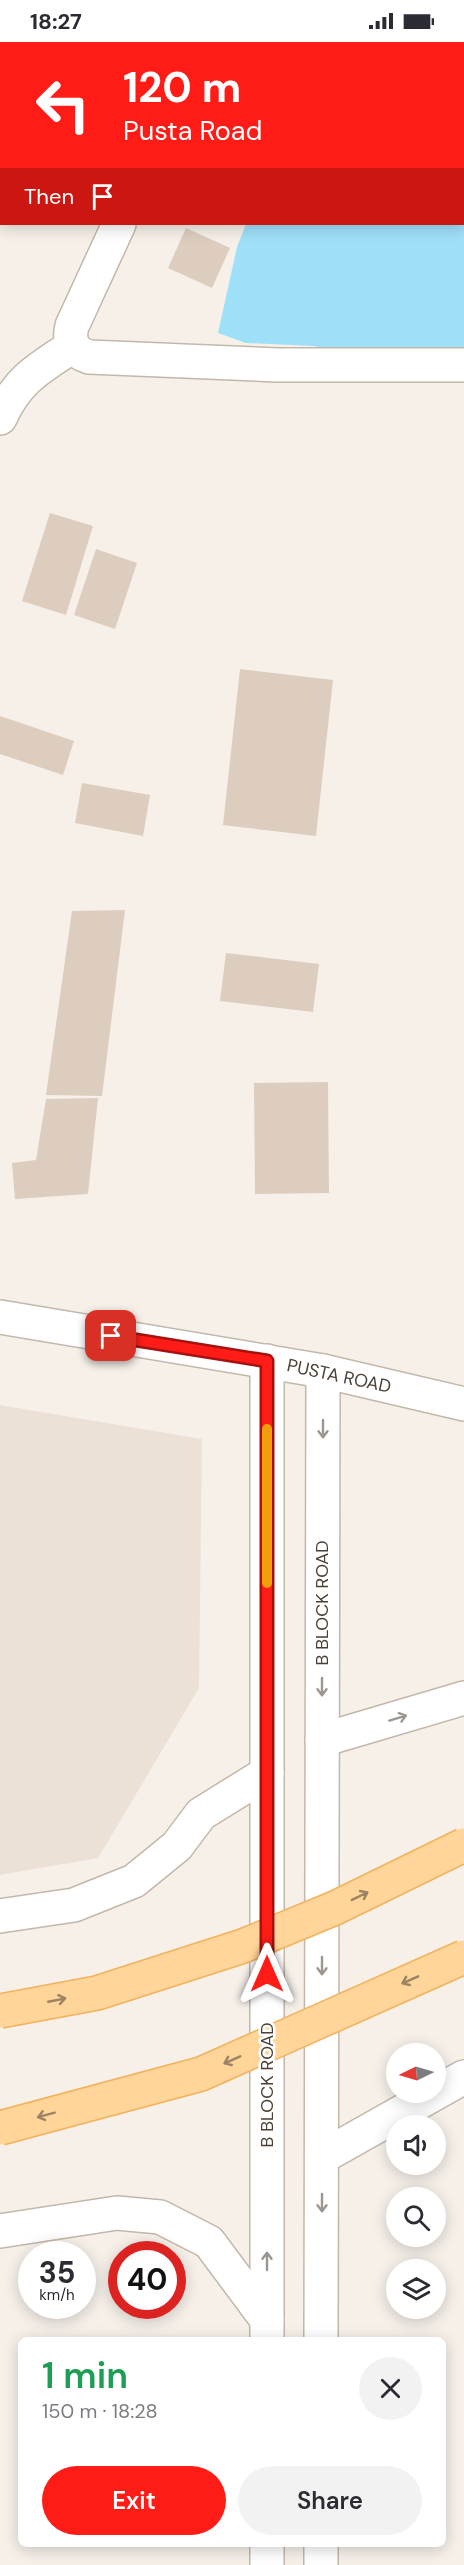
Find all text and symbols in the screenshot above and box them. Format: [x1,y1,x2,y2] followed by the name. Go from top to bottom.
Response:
[30,7,82,36] text: 18:27
[123,60,241,115] text: 120 m
[24,66,102,144] icon: left
[123,113,262,148] text: Pusta Road
[86,180,119,213] icon: arrive
[24,182,74,211] text: Then
[85,1310,136,1361] pin
[94,1319,127,1352] icon: arrive
[285,1353,393,1399] street label: PUSTA ROAD
[317,1419,329,1439] one-way arrow
[310,1540,334,1666] street label: B BLOCK ROAD
[316,1677,328,1697] one-way arrow
[388,1712,407,1723] one-way arrow
[351,1889,369,1901] one-way arrow
[235,1942,299,2006] position arrow
[316,1956,328,1976] one-way arrow
[402,1975,420,1986] one-way arrow
[47,1994,67,2005] one-way arrow
[255,2022,279,2148] street label: B BLOCK ROAD
[386,2043,446,2103] north arrow
[386,2043,446,2319] map controls
[224,2054,242,2066] one-way arrow
[37,2110,56,2122] one-way arrow
[386,2115,446,2175] button: sound
[386,2187,446,2247] button: search
[316,2193,328,2213] one-way arrow
[108,2241,186,2319] speed limit sign: 40
[261,2251,273,2271] one-way arrow
[39,2253,75,2292] text: 35
[386,2259,446,2319] button: layers
[39,2285,75,2305] text: km/h
[42,2352,128,2399] text: 1 min
[359,2357,422,2420] button: close
[42,2398,158,2424] text: 150 m · 18:28
[42,2466,226,2535] button: Exit
[238,2466,422,2535] button: Share

